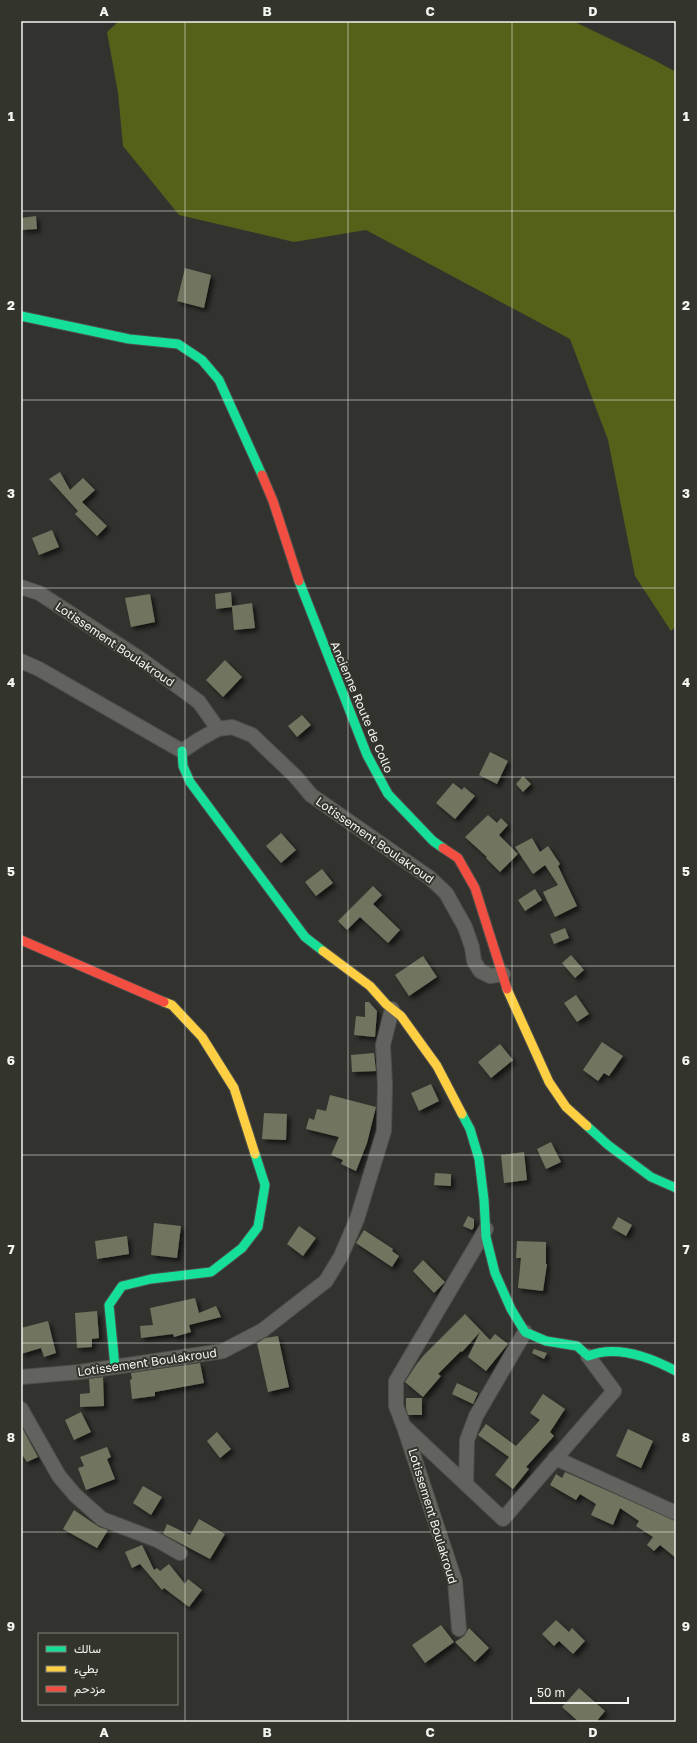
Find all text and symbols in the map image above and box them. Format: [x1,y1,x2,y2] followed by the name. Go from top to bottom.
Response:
[99,3,109,19] text: A
[262,3,272,19] text: B
[425,3,435,19] text: C
[588,3,598,19] text: D
[8,108,15,124] text: 1
[683,108,690,124] text: 1
[7,297,15,313] text: 2
[682,297,690,313] text: 2
[7,485,15,501] text: 3
[682,485,690,501] text: 3
[53,598,177,690] street label: Lotissement Boulakroud
[327,639,397,775] street label: Ancienne Route de Collo
[7,674,15,690] text: 4
[682,674,690,690] text: 4
[313,794,437,886] street label: Lotissement Boulakroud
[7,863,15,879] text: 5
[682,863,690,879] text: 5
[7,1052,15,1068] text: 6
[682,1052,690,1068] text: 6
[7,1241,15,1257] text: 7
[682,1241,690,1257] text: 7
[76,1345,218,1379] street label: Lotissement Boulakroud
[7,1429,15,1445] text: 8
[682,1429,690,1445] text: 8
[405,1447,461,1585] street label: Lotissement Boulakroud
[7,1618,15,1634] text: 9
[682,1618,690,1634] text: 9
[38,1633,178,1705] legend
[74,1641,101,1656] text: سالك
[74,1661,98,1679] text: بطيء
[531,1679,628,1705] scale bar
[74,1681,105,1697] text: مزدحم
[537,1685,565,1700] text: 50 m
[99,1724,109,1740] text: A
[262,1724,272,1740] text: B
[425,1724,435,1740] text: C
[588,1724,598,1740] text: D

